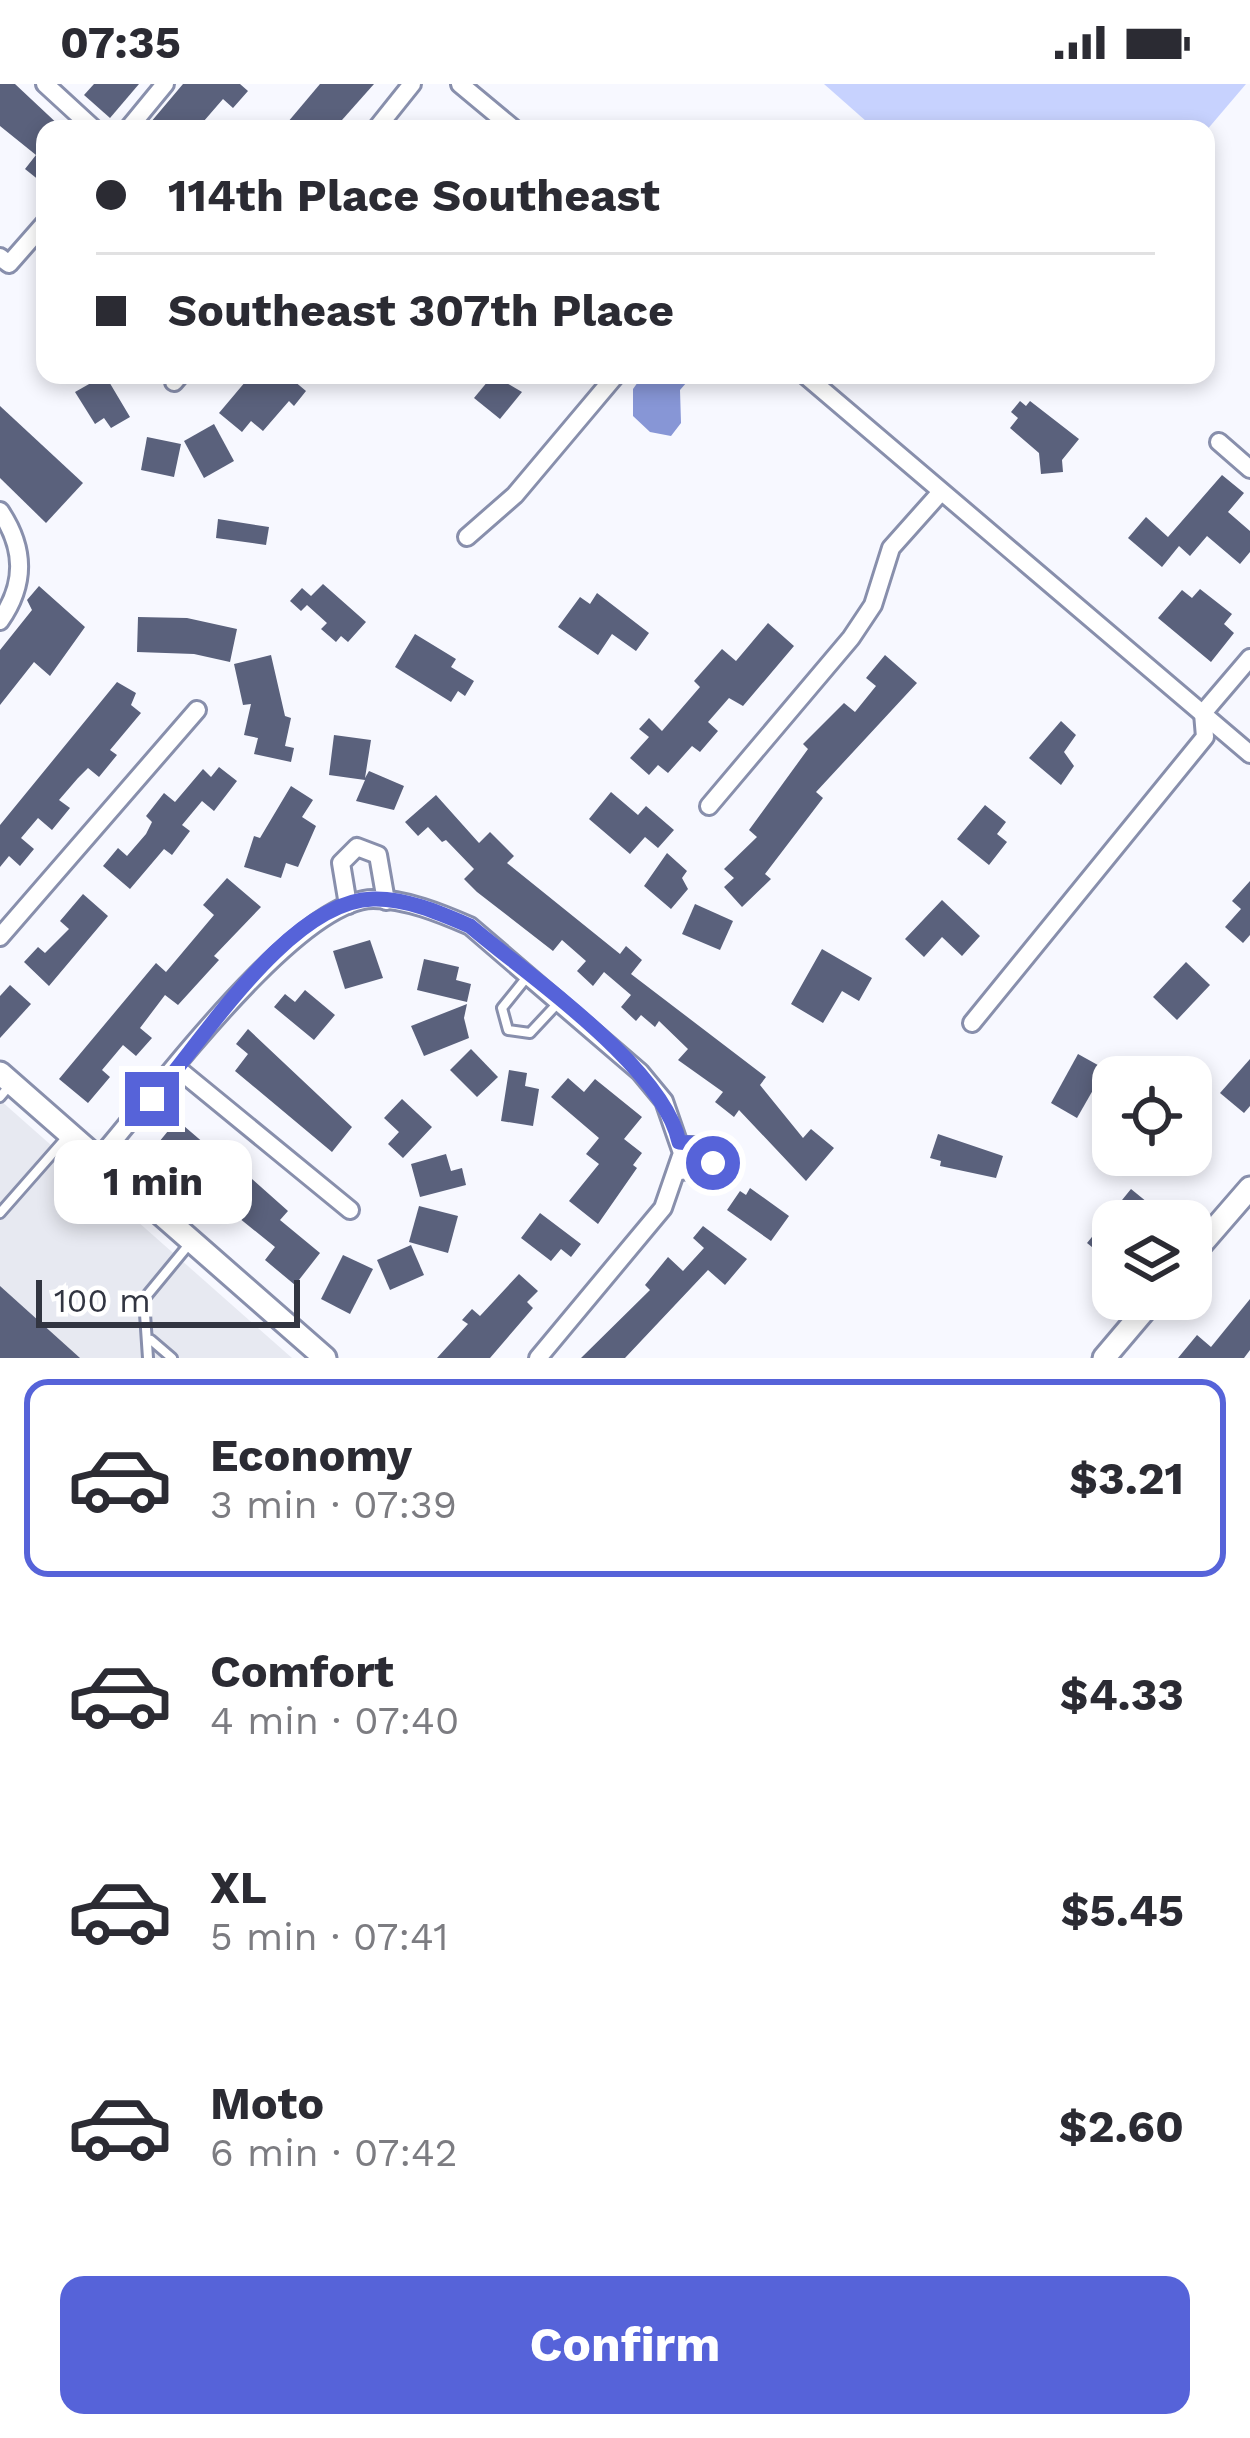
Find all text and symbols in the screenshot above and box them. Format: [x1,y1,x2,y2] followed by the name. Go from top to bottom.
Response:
[60,16,181,69] text: 07:35
[168,169,660,222] text: 114th Place Southeast
[168,284,674,337] text: Southeast 307th Place
[1092,1056,1212,1320] map controls
[1092,1056,1212,1176] button: locate
[125,1072,179,1126] route end
[686,1136,740,1190] route start
[53,1141,251,1225] callout: 1 min
[103,1159,203,1204] text: 1 min
[1092,1200,1212,1320] button: layers
[36,1274,300,1327] scale bar
[54,1281,151,1320] text: 100 m
[66,1424,174,1532] icon: car
[210,1429,412,1482] text: Economy
[1069,1452,1184,1505] text: $3.21
[210,1482,457,1527] text: 3 min · 07:39
[66,1640,174,1748] icon: car
[210,1645,394,1698] text: Comfort
[1060,1668,1184,1721] text: $4.33
[210,1698,459,1743] text: 4 min · 07:40
[66,1856,174,1964] icon: car
[210,1861,267,1914] text: XL
[1061,1884,1184,1937] text: $5.45
[210,1914,448,1959] text: 5 min · 07:41
[66,2072,174,2180] icon: car
[210,2077,324,2130] text: Moto
[1059,2100,1184,2153] text: $2.60
[210,2130,458,2175] text: 6 min · 07:42
[60,2276,1190,2414] button: Confirm

